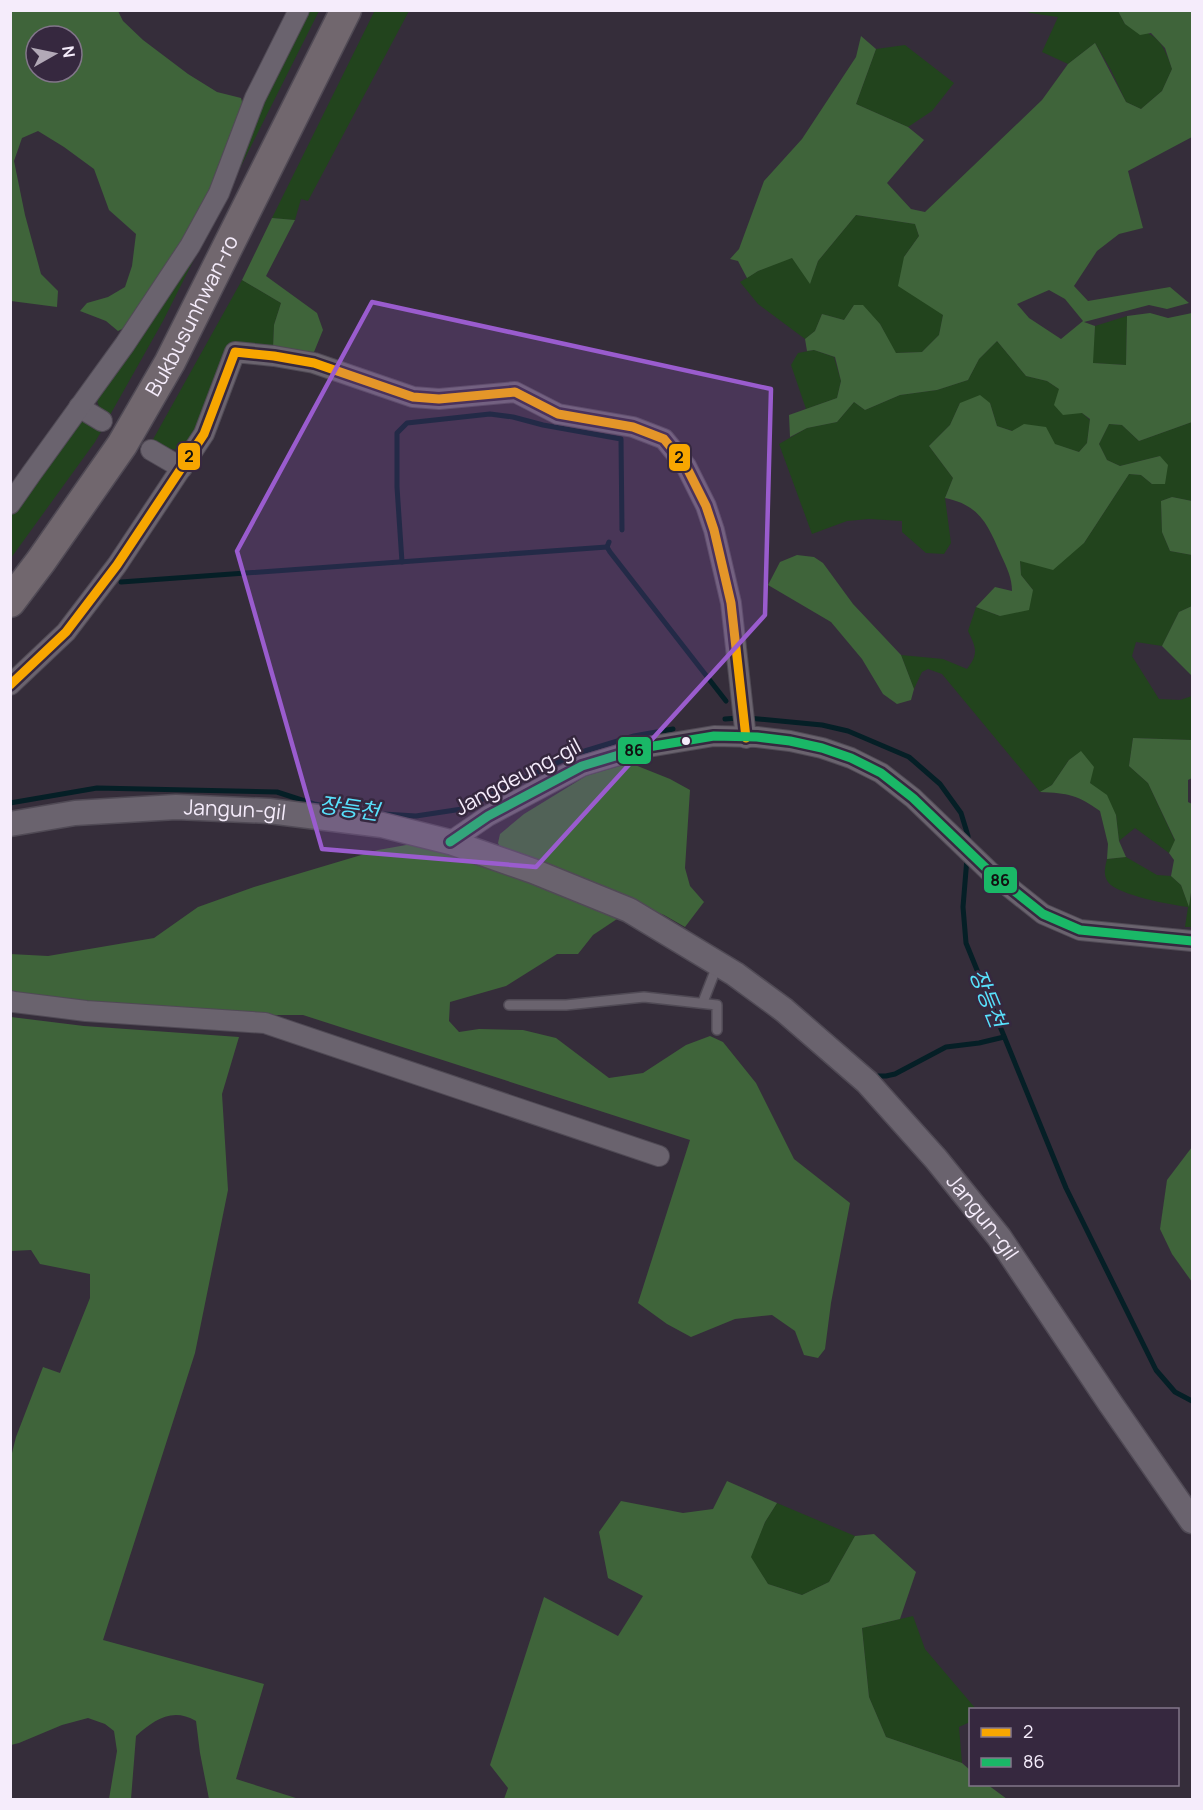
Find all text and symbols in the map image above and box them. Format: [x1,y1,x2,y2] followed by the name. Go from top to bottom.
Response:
[24,24,84,84] north arrow
[57,44,81,59] text: N
[138,230,244,401] street label: Bukbusunhwan-ro
[177,442,201,471] line badge: 2
[668,443,691,472] line badge: 2
[184,445,194,467] text: 2
[674,446,684,468] text: 2
[449,731,586,821] street label: Jangdeung-gil
[680,735,692,747] unlabelled marker
[617,736,652,765] line badge: 86
[624,739,644,761] text: 86
[317,789,384,827] water label: 장등천
[183,792,288,826] street label: Jangun-gil
[983,866,1018,894] line badge: 86
[990,869,1010,891] text: 86
[963,964,1014,1034] water label: 장등천
[940,1168,1026,1265] street label: Jangun-gil
[969,1708,1179,1786] legend
[1023,1719,1033,1743] text: 2
[1023,1749,1045,1773] text: 86

